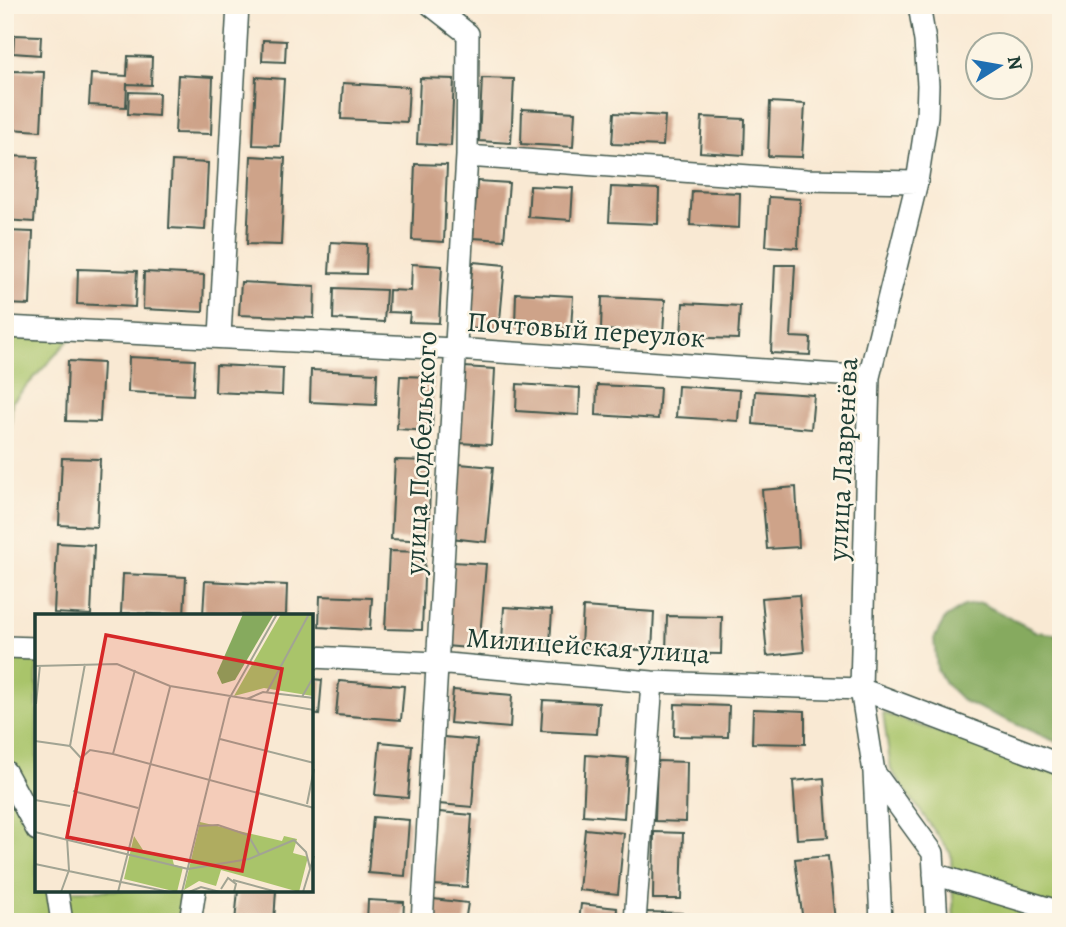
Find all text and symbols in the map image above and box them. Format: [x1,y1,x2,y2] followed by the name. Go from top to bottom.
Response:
[964,32,1034,102] north arrow
[1001,54,1029,72] text: N
[466,303,706,357] street label: Почтовый переулок
[396,330,446,577] street label: улица Подбельского
[819,356,867,563] street label: улица Лавренёва
[35,614,313,892] inset map
[465,619,711,673] street label: Милицейская улица

